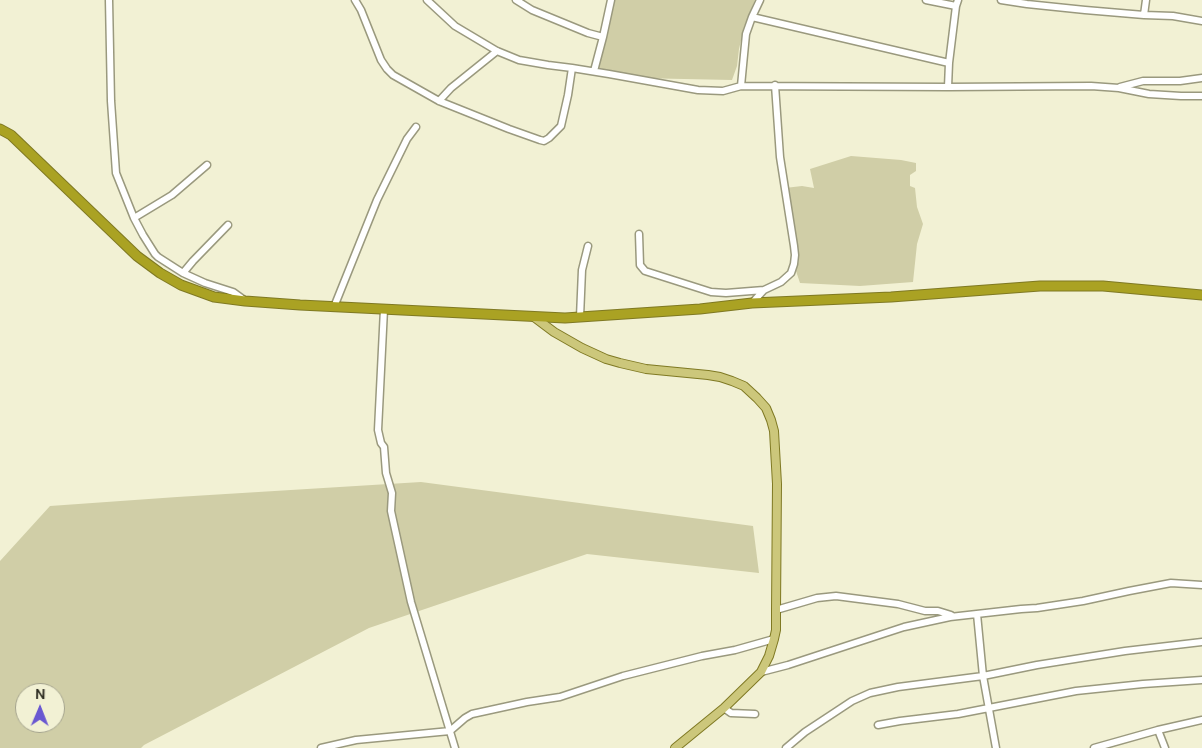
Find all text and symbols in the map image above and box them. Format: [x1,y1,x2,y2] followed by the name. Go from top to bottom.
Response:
[15,683,65,733] north arrow
[35,685,46,703] text: N

